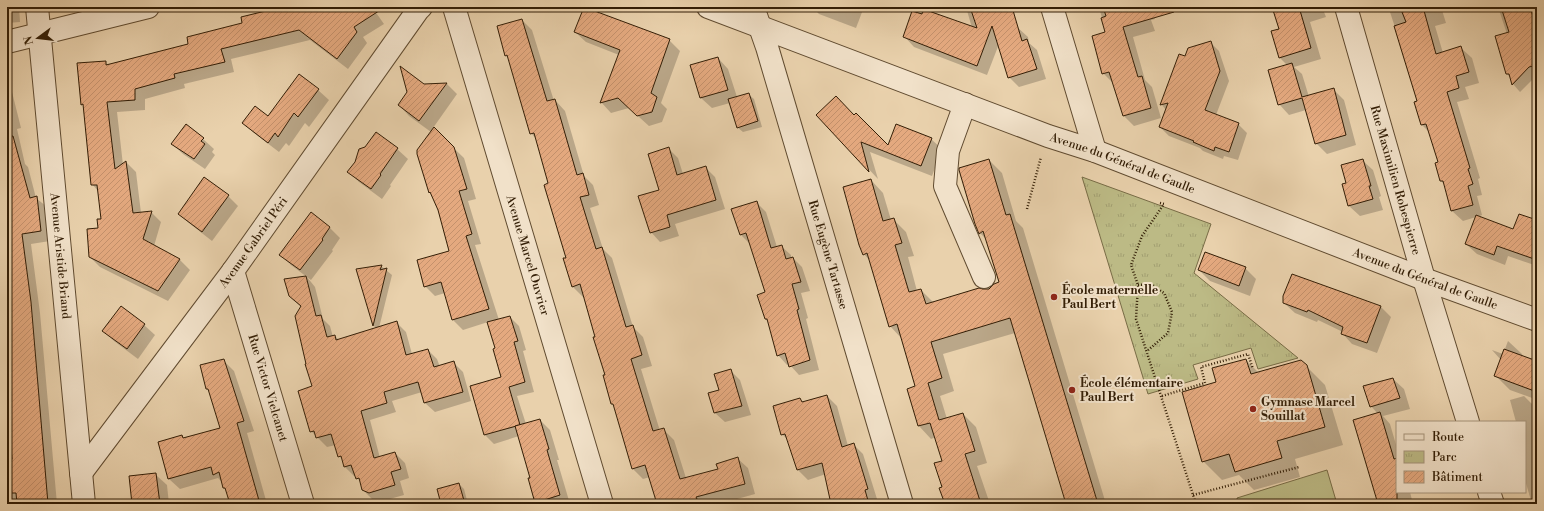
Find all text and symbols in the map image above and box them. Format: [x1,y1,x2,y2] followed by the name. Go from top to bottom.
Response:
[18,18,58,58] north arrow
[21,34,37,46] text: N
[1367,104,1424,257] street label: Rue Maximilien Robespierre
[1047,129,1197,197] street label: Avenue du Général de Gaulle
[47,191,74,320] street label: Avenue Aristide Briand
[503,192,553,317] street label: Avenue Marcel Ouvrier
[215,194,291,291] street label: Avenue Gabriel Péri
[805,198,852,311] street label: Rue Eugène Tartasse
[1350,244,1500,313] street label: Avenue du Général de Gaulle
[1062,281,1159,312] place label: École maternelle Paul Bert
[1049,292,1059,302] marker: École maternelle Paul Bert
[245,332,292,444] street label: Rue Victor Vielcanet
[1080,374,1183,405] place label: École élémentaire Paul Bert
[1067,385,1077,395] marker: École élémentaire Paul Bert
[1261,395,1355,424] place label: Gymnase Marcel Souillat
[1248,404,1258,414] marker: Gymnase Marcel Souillat
[1396,421,1526,493] legend
[1432,430,1464,445] text: Route
[1432,450,1457,465] text: Parc
[1431,470,1483,485] text: Bâtiment

